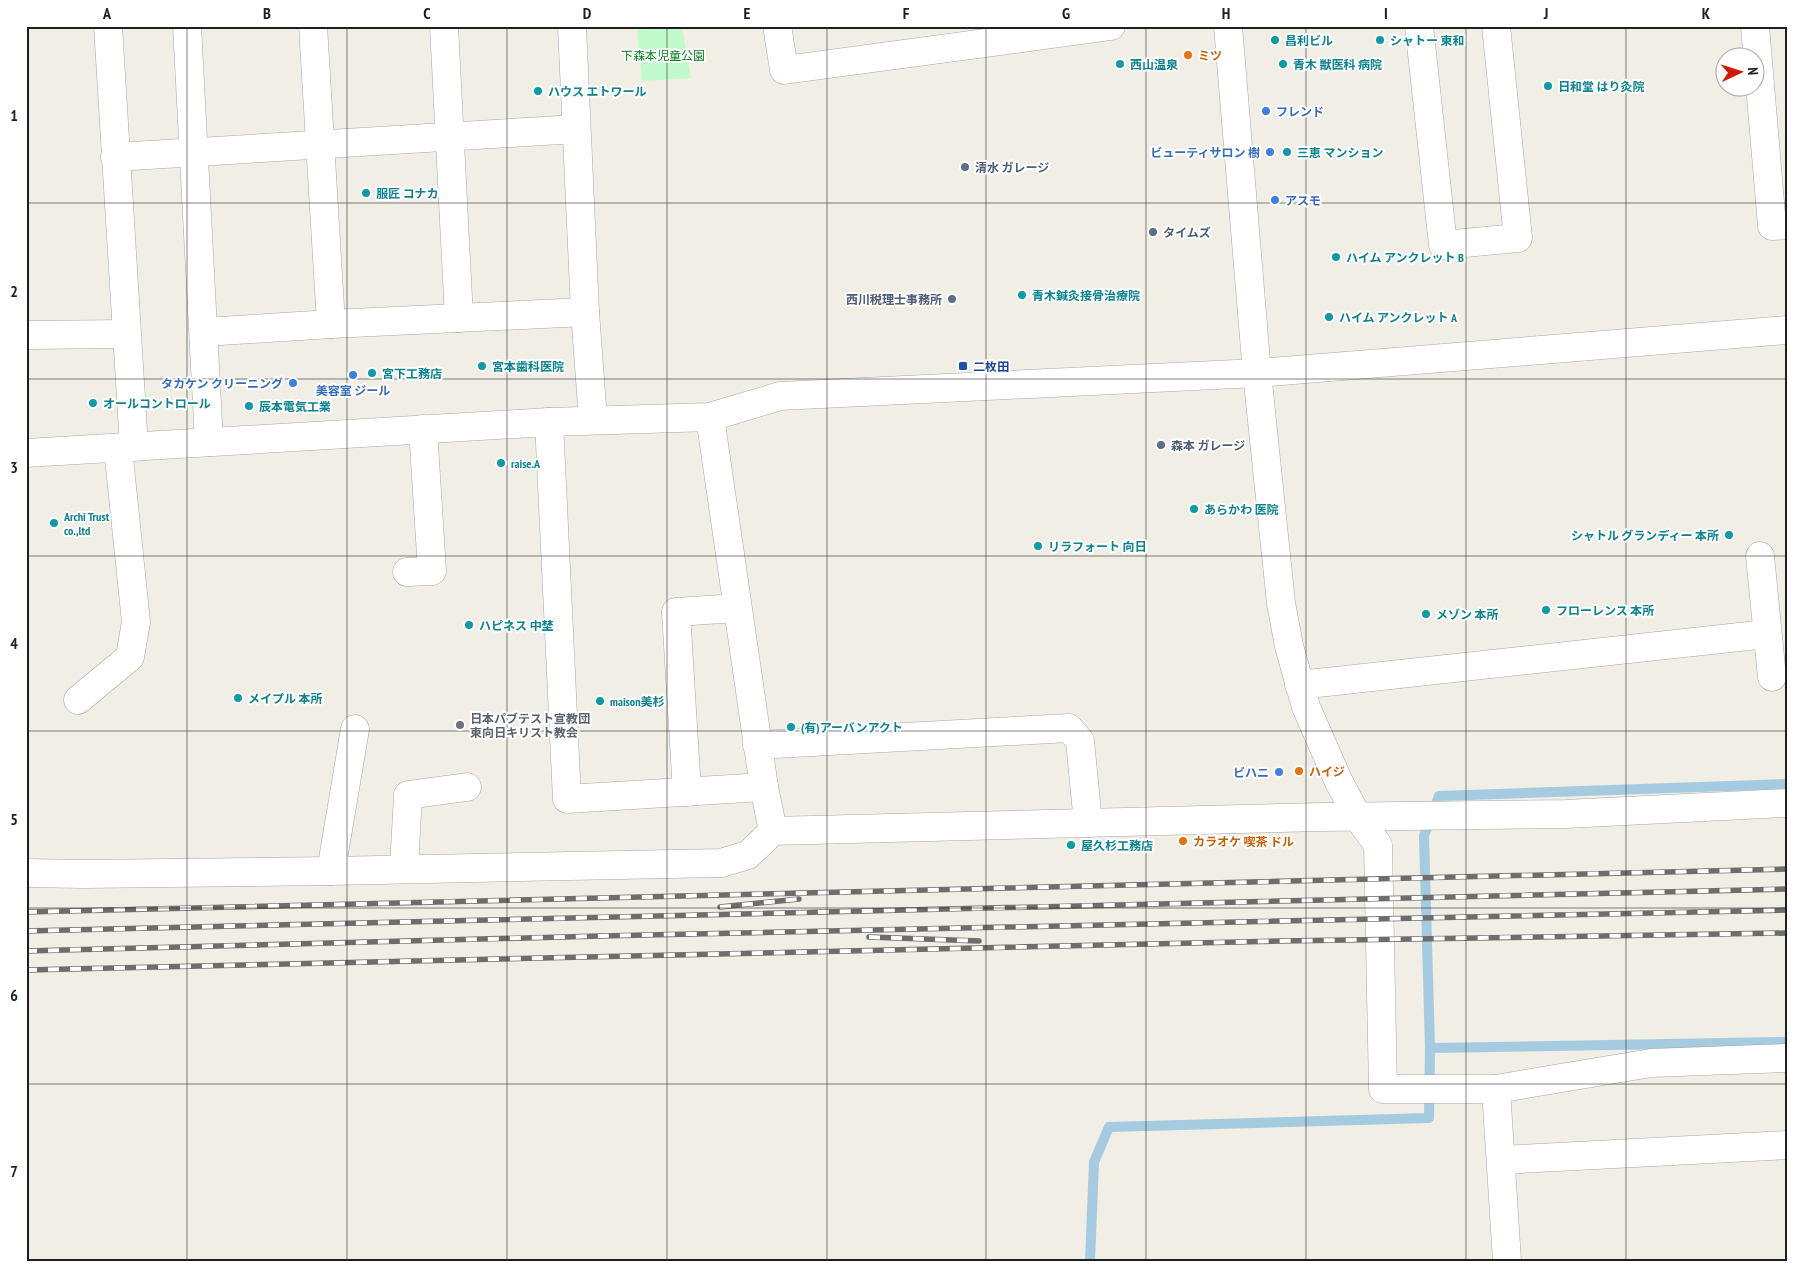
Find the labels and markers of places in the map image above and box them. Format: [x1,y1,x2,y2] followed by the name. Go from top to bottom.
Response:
[1285,33,1333,48] place label: 昌利ビル
[1390,33,1464,48] place label: シャトー 東和
[1269,34,1281,46] marker: 昌利ビル
[1374,34,1386,46] marker: シャトー 東和
[1198,48,1222,63] place label: ミツ
[1182,49,1194,61] marker: ミツ
[1130,57,1178,72] place label: 西山温泉
[1293,57,1382,72] place label: 青木 獣医科 病院
[1114,58,1126,70] marker: 西山温泉
[1277,58,1289,70] marker: 青木 獣医科 病院
[1558,79,1644,94] place label: 日和堂 はり灸院
[1542,80,1554,92] marker: 日和堂 はり灸院
[548,84,646,99] place label: ハウス エトワール
[532,85,544,97] marker: ハウス エトワール
[1276,104,1324,119] place label: フレンド
[1260,105,1272,117] marker: フレンド
[1150,145,1260,160] place label: ビューティサロン 樹
[1297,145,1383,160] place label: 三恵 マンション
[1264,146,1276,158] marker: ビューティサロン 樹
[1281,146,1293,158] marker: 三恵 マンション
[975,160,1049,175] place label: 清水 ガレージ
[959,161,971,173] marker: 清水 ガレージ
[376,186,438,201] place label: 服匠 コナカ
[360,187,372,199] marker: 服匠 コナカ
[1285,193,1321,208] place label: アスモ
[1269,194,1281,206] marker: アスモ
[1163,225,1211,240] place label: タイムズ
[1147,226,1159,238] marker: タイムズ
[1346,250,1464,265] place label: ハイム アンクレット B
[1330,251,1342,263] marker: ハイム アンクレット B
[1032,288,1140,303] place label: 青木鍼灸接骨治療院
[1016,289,1028,301] marker: 青木鍼灸接骨治療院
[846,292,942,307] place label: 西川税理士事務所
[946,293,958,305] marker: 西川税理士事務所
[1339,310,1458,325] place label: ハイム アンクレット A
[1323,311,1335,323] marker: ハイム アンクレット A
[492,359,564,374] place label: 宮本歯科医院
[973,359,1009,374] place label: 二枚田
[476,360,488,372] marker: 宮本歯科医院
[957,360,969,372] marker: 二枚田
[382,366,442,381] place label: 宮下工務店
[366,367,378,379] marker: 宮下工務店
[347,369,359,381] marker: 美容室 ジール
[161,376,283,391] place label: タカケン クリーニング
[287,377,299,389] marker: タカケン クリーニング
[316,383,390,398] place label: 美容室 ジール
[103,396,211,411] place label: オールコントロール
[87,397,99,409] marker: オールコントロール
[259,399,331,414] place label: 辰本電気工業
[243,400,255,412] marker: 辰本電気工業
[1171,438,1245,453] place label: 森本 ガレージ
[1155,439,1167,451] marker: 森本 ガレージ
[511,456,541,471] place label: raise.A
[495,457,507,469] marker: raise.A
[1204,502,1278,517] place label: あらかわ 医院
[1188,503,1200,515] marker: あらかわ 医院
[63,509,110,538] place label: Archi Trust co.,ltd
[48,517,60,529] marker: Archi Trust co.,ltd
[1571,528,1719,543] place label: シャトル グランディー 本所
[1723,529,1735,541] marker: シャトル グランディー 本所
[1048,539,1146,554] place label: リラフォート 向日
[1032,540,1044,552] marker: リラフォート 向日
[1556,603,1654,618] place label: フローレンス 本所
[1540,604,1552,616] marker: フローレンス 本所
[1436,607,1498,622] place label: メゾン 本所
[1420,608,1432,620] marker: メゾン 本所
[479,618,553,633] place label: ハピネス 中埜
[463,619,475,631] marker: ハピネス 中埜
[248,691,322,706] place label: メイプル 本所
[232,692,244,704] marker: メイプル 本所
[610,694,665,709] place label: maison美杉
[594,695,606,707] marker: maison美杉
[470,711,590,740] place label: 日本パブテスト宣教団 東向日キリスト教会
[454,719,466,731] marker: 日本パブテスト宣教団 東向日キリスト教会
[801,720,903,735] place label: (有)アーバンアクト
[785,721,797,733] marker: (有)アーバンアクト
[1309,764,1345,779] place label: ハイジ
[1233,765,1269,780] place label: ビハニ
[1293,765,1305,777] marker: ハイジ
[1273,766,1285,778] marker: ビハニ
[1193,834,1294,849] place label: カラオケ 喫茶 ドル
[1177,835,1189,847] marker: カラオケ 喫茶 ドル
[1081,838,1153,853] place label: 屋久杉工務店
[1065,839,1077,851] marker: 屋久杉工務店

